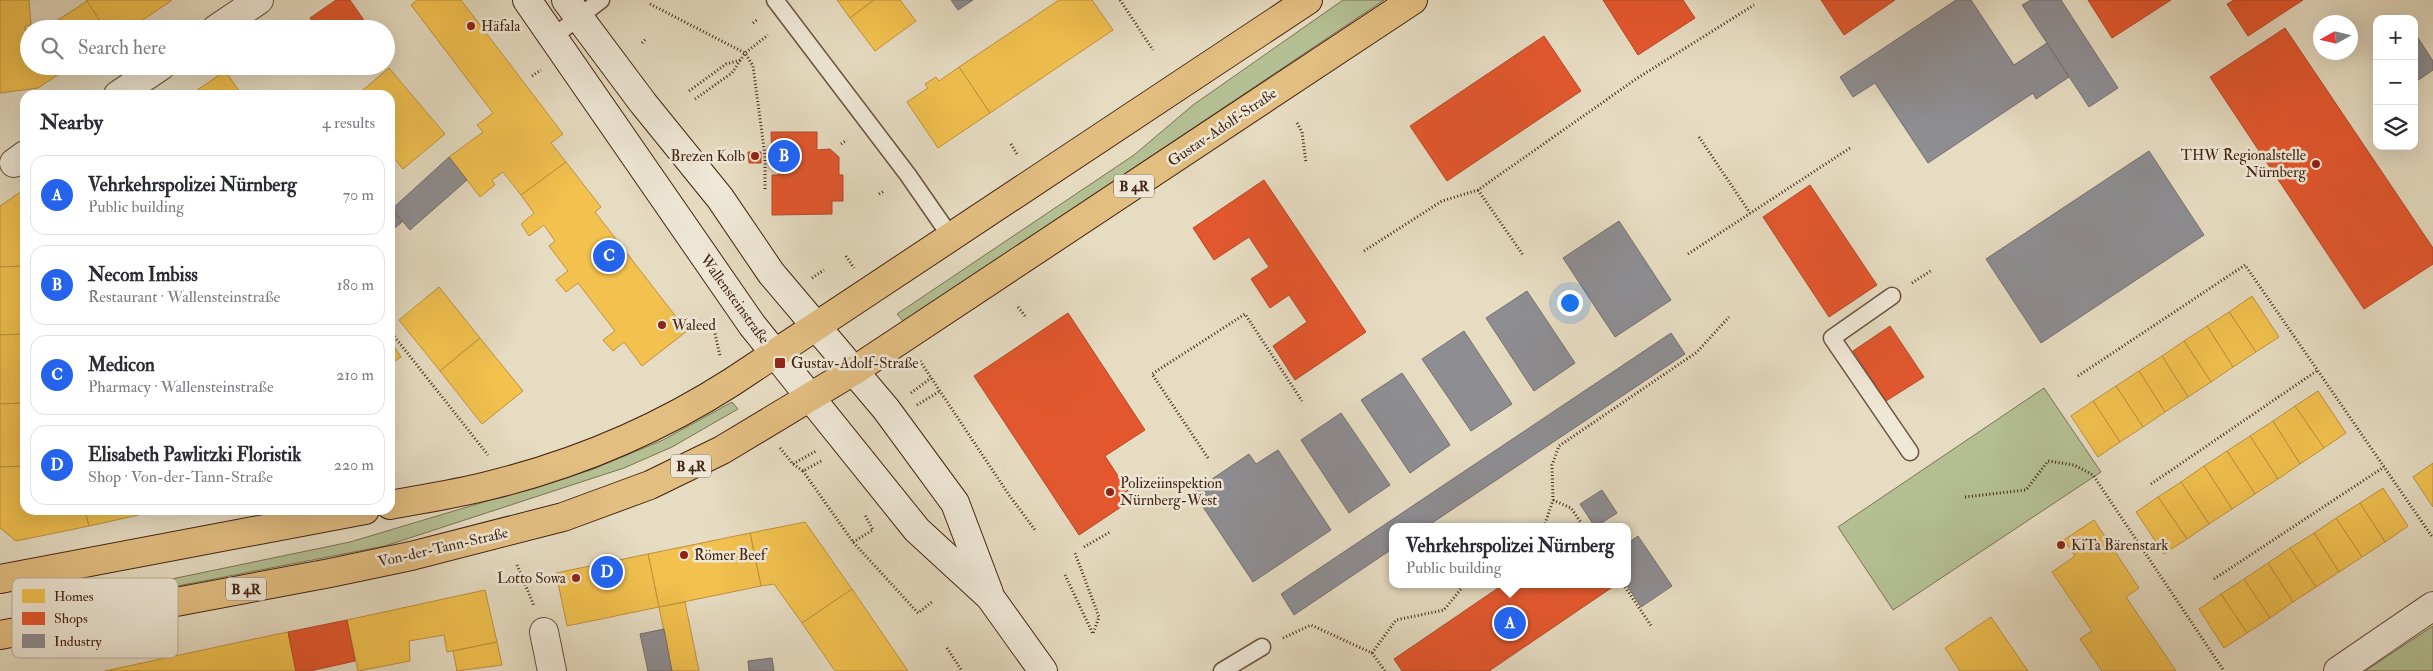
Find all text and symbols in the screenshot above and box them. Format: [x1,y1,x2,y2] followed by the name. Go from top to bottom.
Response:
[2313,15,2358,60] north arrow
[2373,15,2418,150] map controls
[2373,15,2418,60] button: +
[481,17,521,36] place label: Häfala
[20,20,395,75] search box
[465,20,477,32] marker: Häfala
[38,34,66,62] icon: search
[78,36,166,60] text: Search here
[2373,60,2418,105] button: −
[1164,84,1280,171] street label: Gustav-Adolf-Straße
[2373,105,2418,150] button: layers
[40,109,103,136] text: Nearby
[322,113,375,133] text: 4 results
[768,137,800,175] pin: B
[2181,146,2307,182] place label: THW Regionalstelle Nürnberg
[671,147,745,166] place label: Brezen Kolb
[749,150,761,162] marker: Brezen Kolb
[2310,158,2322,170] marker: THW Regionalstelle Nürnberg
[88,173,297,197] text: Vehrkehrspolizei Nürnberg
[1114,175,1154,198] road number: B 4R
[52,185,62,205] text: A
[343,185,374,205] text: 70 m
[88,197,184,217] text: Public building
[593,237,625,275] pin: C
[695,250,773,348] street label: Wallensteinstraße
[88,263,198,287] text: Necom Imbiss
[52,275,62,295] text: B
[337,275,374,295] text: 180 m
[88,287,280,307] text: Restaurant · Wallensteinstraße
[1557,290,1583,316] your location
[671,316,716,335] place label: Waleed
[656,319,668,331] marker: Waleed
[88,353,155,377] text: Medicon
[791,354,919,373] place label: Gustav-Adolf-Straße
[773,356,787,370] marker: Gustav-Adolf-Straße
[51,365,63,385] text: C
[336,365,374,385] text: 210 m
[88,377,274,397] text: Pharmacy · Wallensteinstraße
[88,443,301,467] text: Elisabeth Pawlitzki Floristik
[671,454,711,478] road number: B 4R
[50,455,64,475] text: D
[334,455,374,475] text: 220 m
[88,467,273,487] text: Shop · Von-der-Tann-Straße
[1120,474,1223,510] place label: Polizeiinspektion Nürnberg-West
[1104,486,1116,498] marker: Polizeiinspektion Nürnberg-West
[376,523,510,572] street label: Von-der-Tann-Straße
[1389,523,1631,588] popup
[1406,534,1614,558] text: Vehrkehrspolizei Nürnberg
[2071,536,2169,555] place label: KiTa Bärenstark
[2055,539,2067,551] marker: KiTa Bärenstark
[694,546,768,565] place label: Römer Beef
[678,549,690,561] marker: Römer Beef
[591,553,623,591] pin: D
[1406,558,1502,578] text: Public building
[497,569,567,588] place label: Lotto Sowa
[570,572,582,584] marker: Lotto Sowa
[12,578,178,658] legend
[226,578,266,600] road number: B 4R
[54,588,94,605] text: Homes
[1494,604,1526,642] pin: A
[54,610,88,628] text: Shops
[54,633,103,651] text: Industry

